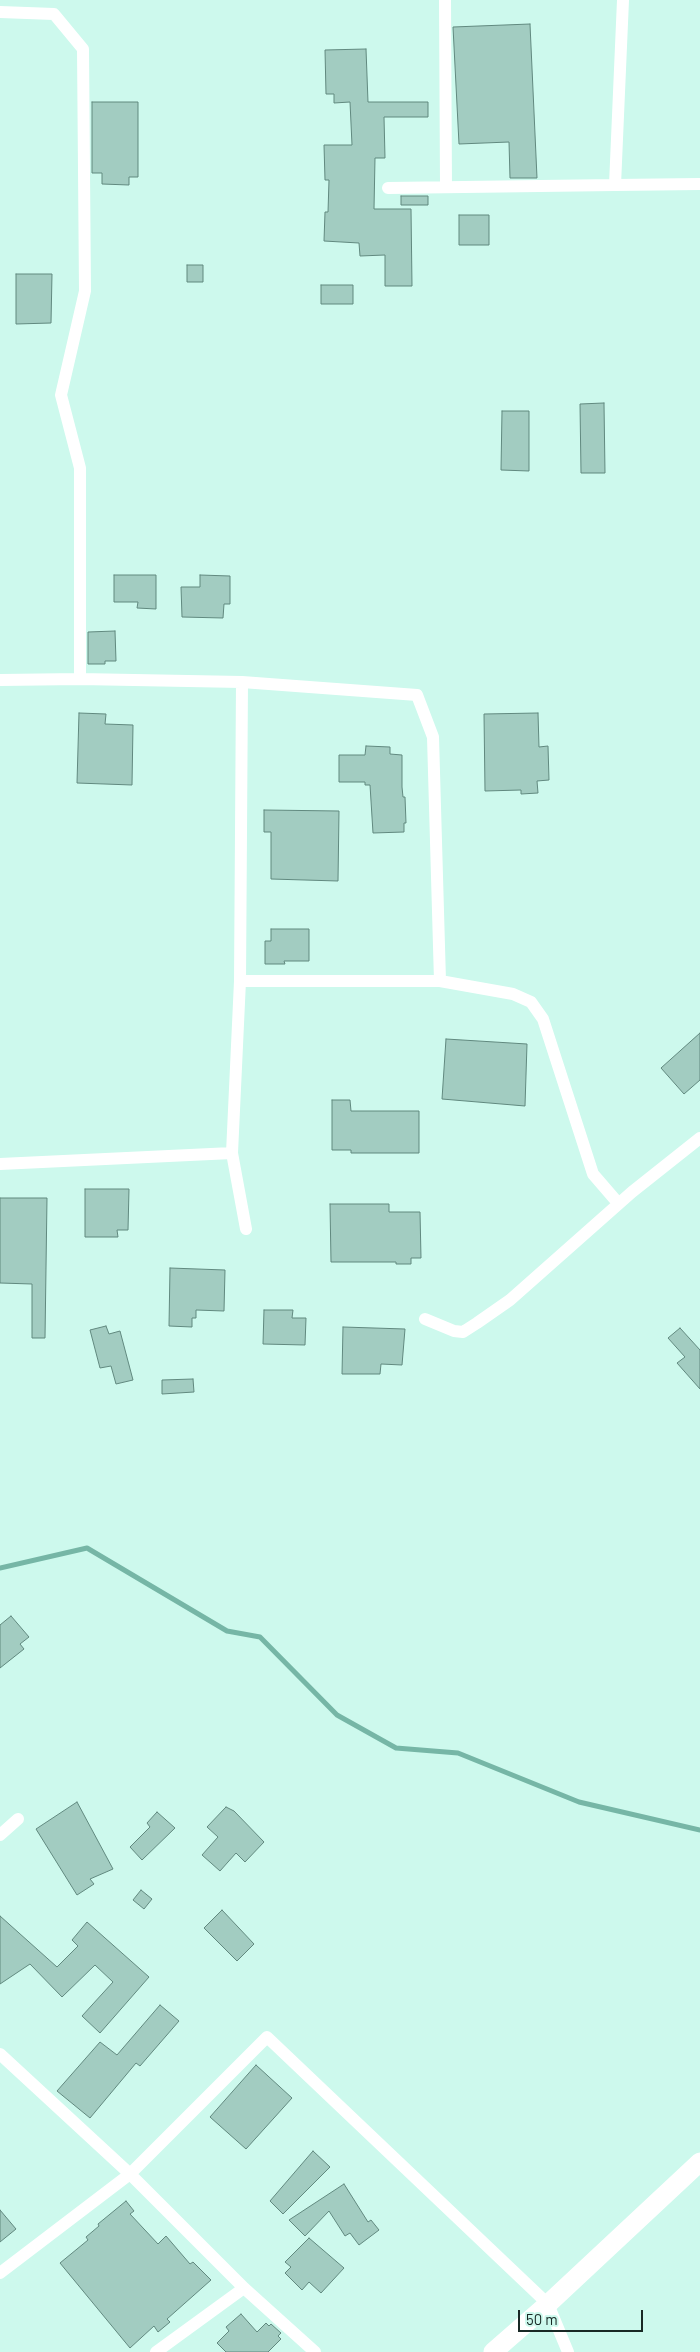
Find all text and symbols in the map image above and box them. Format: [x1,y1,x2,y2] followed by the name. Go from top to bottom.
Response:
[520,2300,645,2332] scale bar
[526,2310,558,2328] text: 50 m

